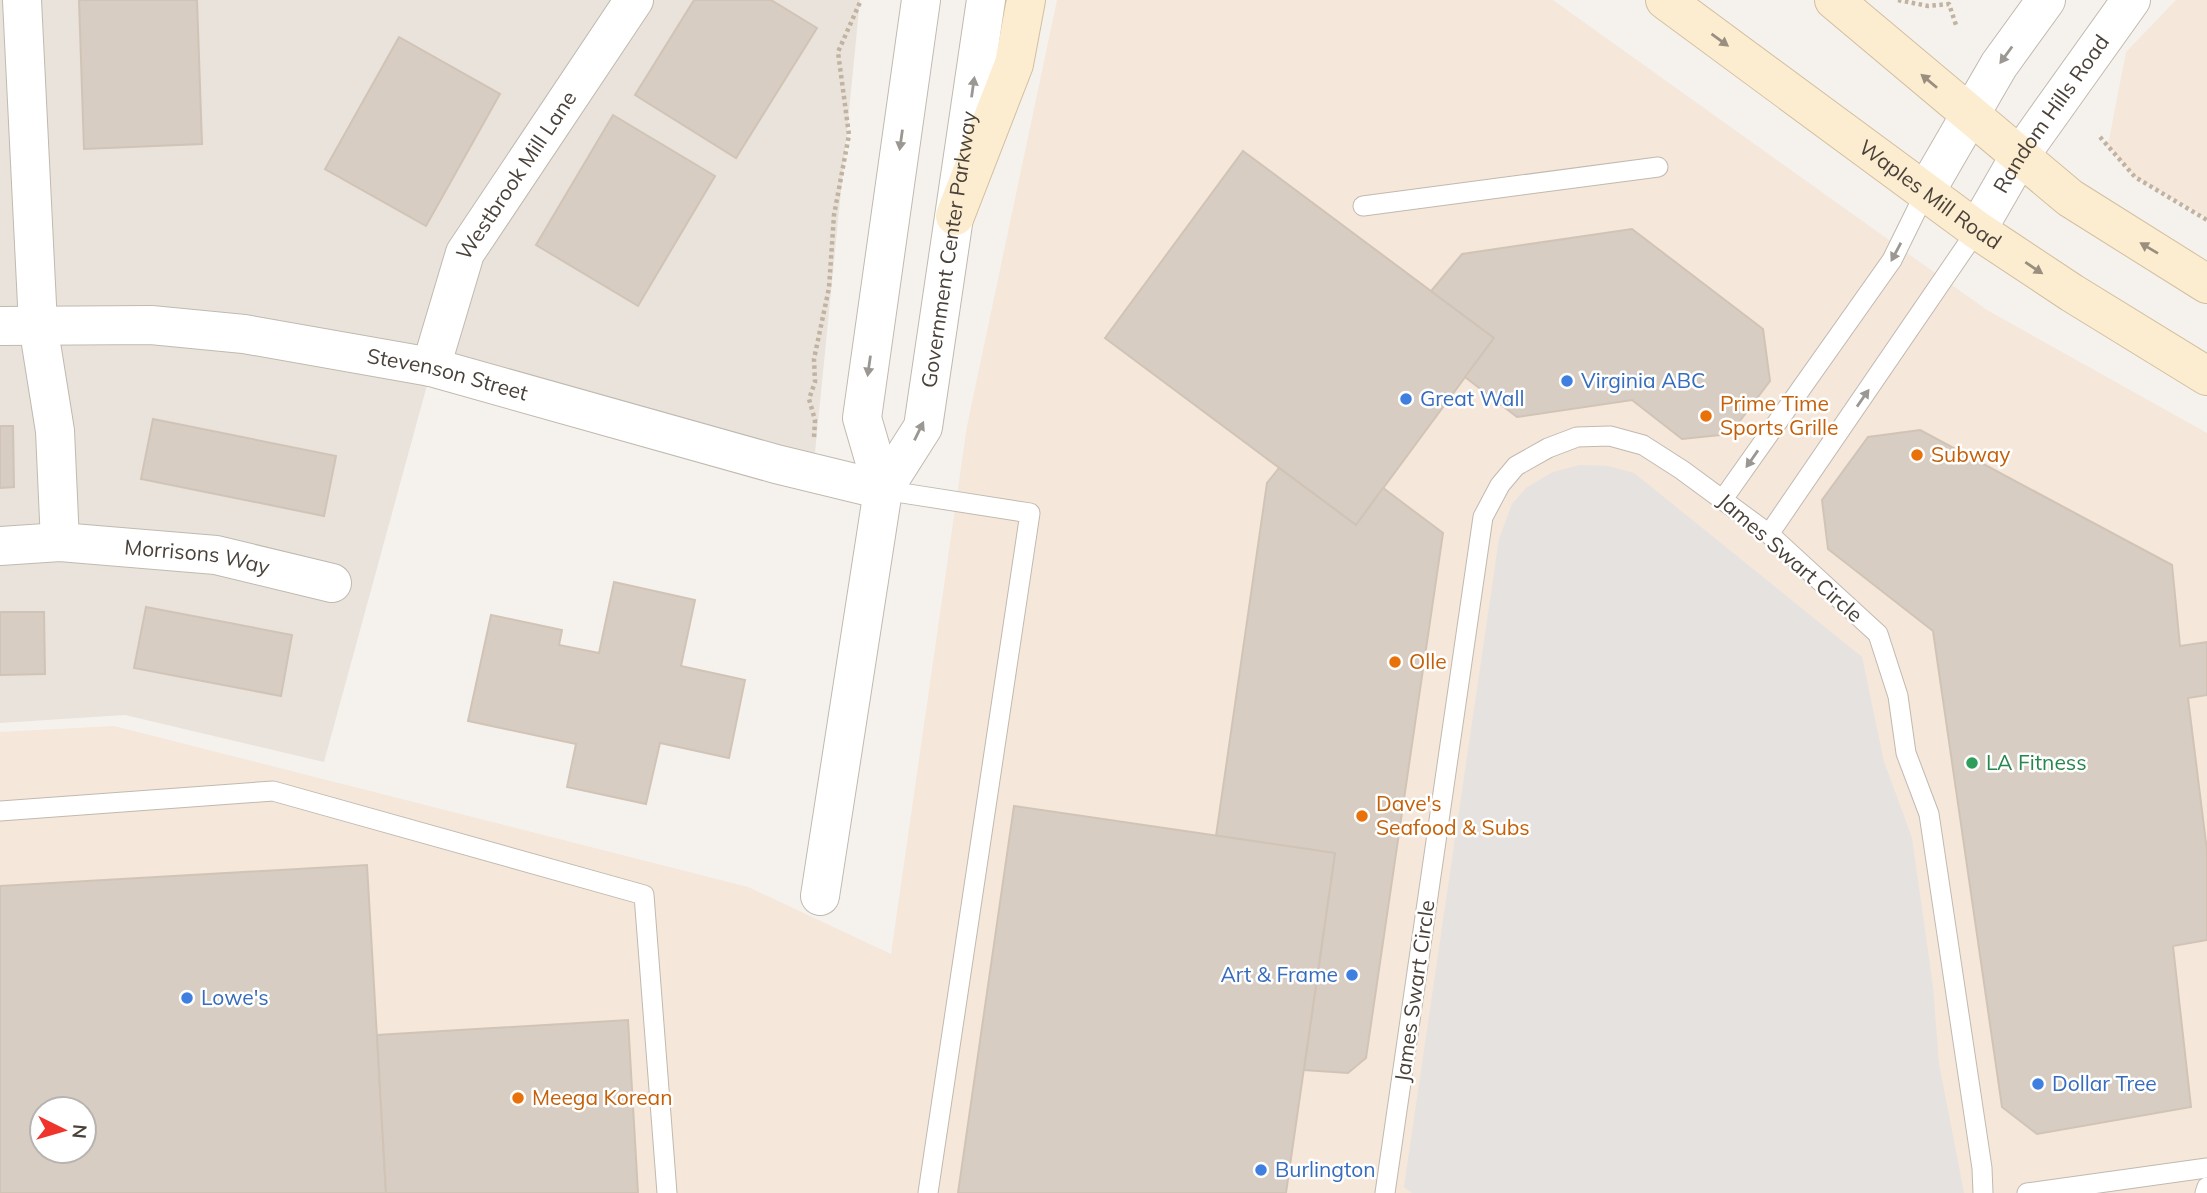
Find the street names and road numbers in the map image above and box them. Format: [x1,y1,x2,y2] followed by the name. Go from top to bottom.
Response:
[1987,29,2114,197] street label: Random Hills Road
[450,86,582,265] street label: Westbrook Mill Lane
[915,109,981,389] street label: Government Center Parkway
[1854,134,2007,255] street label: Waples Mill Road
[365,342,531,406] street label: Stevenson Street
[1713,487,1868,627] street label: James Swart Circle
[123,533,272,579] street label: Morrisons Way
[1388,898,1440,1084] street label: James Swart Circle

